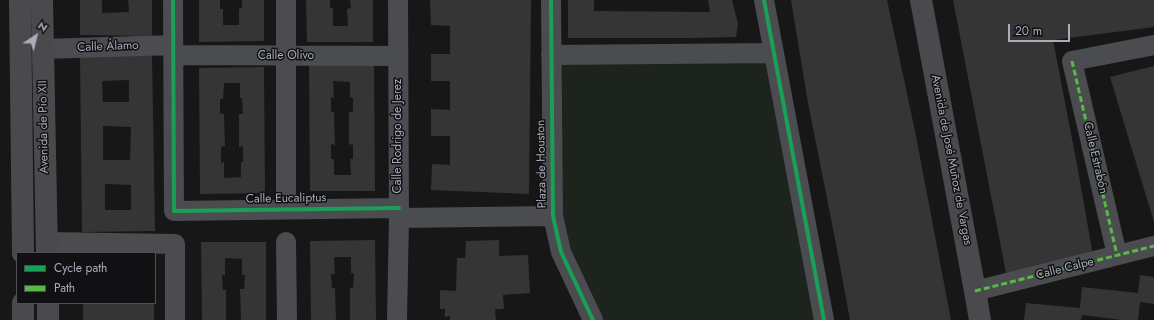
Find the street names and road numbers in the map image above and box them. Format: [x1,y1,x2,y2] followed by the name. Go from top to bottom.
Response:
[77,39,139,55] street label: Calle Álamo
[258,49,314,63] street label: Calle Olivo
[927,74,975,246] street label: Avenida de José Muñoz de Vargas
[391,79,405,193] street label: Calle Rodrigo de Jerez
[36,80,52,174] street label: Avenida de Pío XII
[534,120,550,208] street label: Plaza de Houston
[1080,121,1110,195] street label: Calle Estrabón
[246,191,326,207] street label: Calle Eucaliptus
[1035,255,1095,283] street label: Calle Calpe

